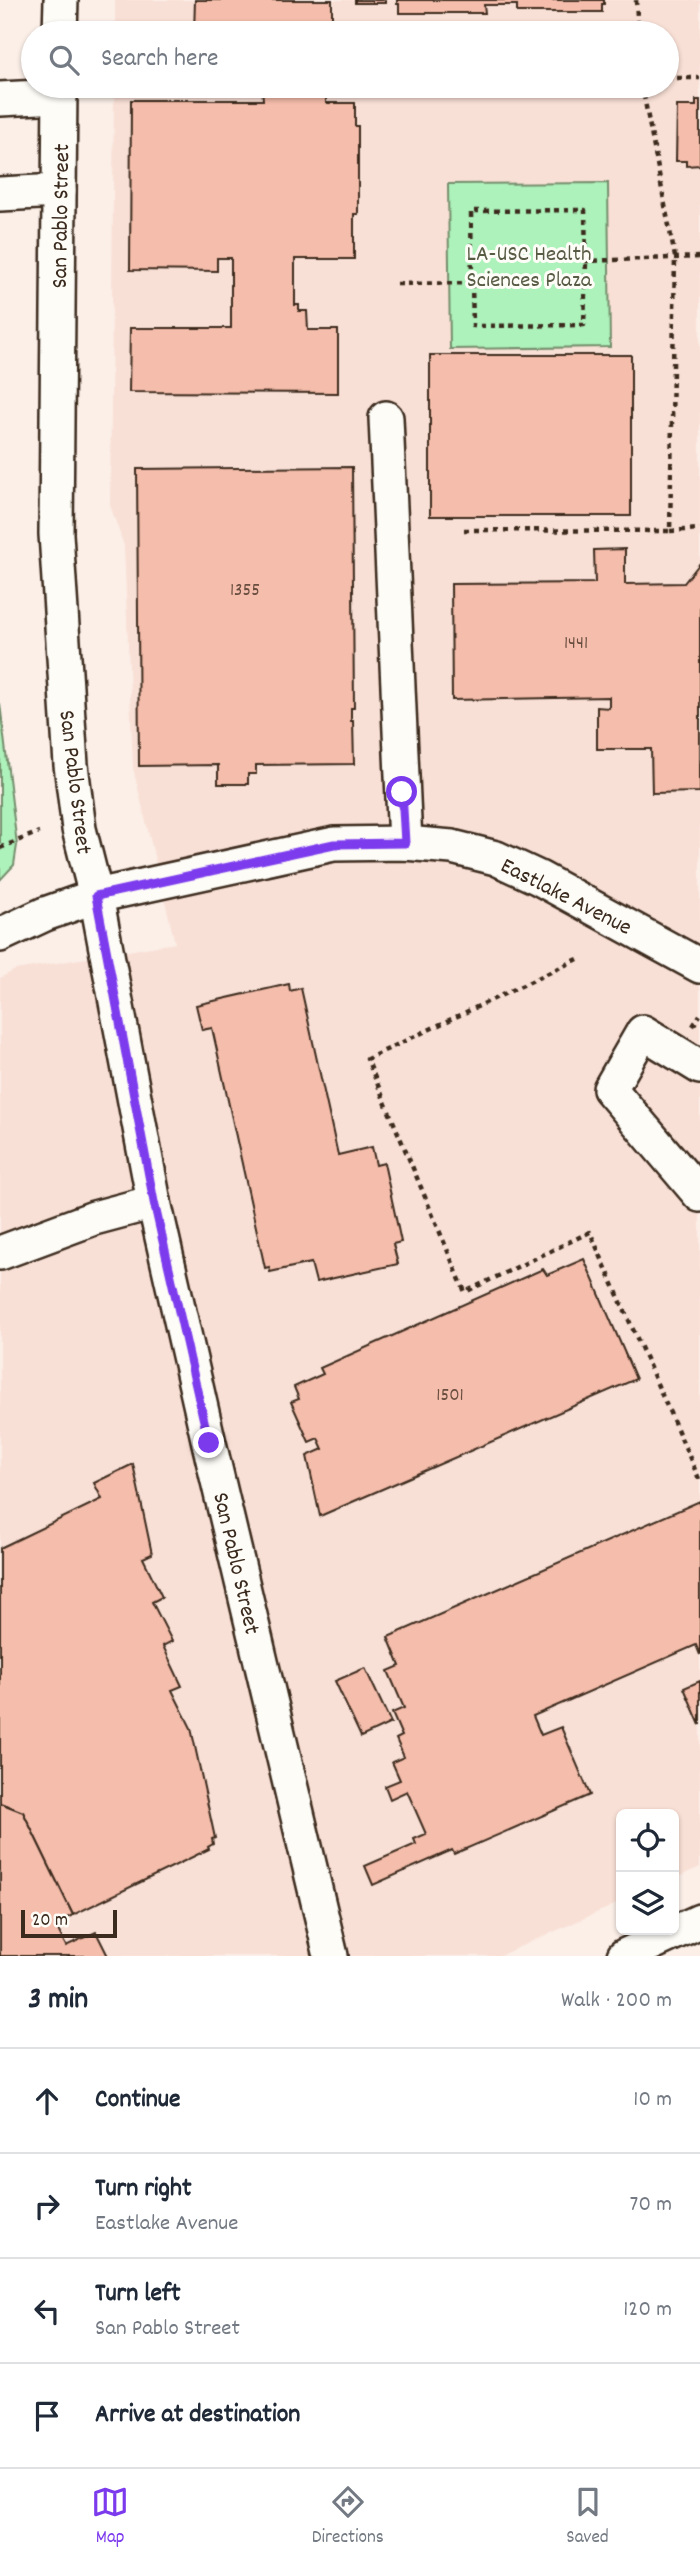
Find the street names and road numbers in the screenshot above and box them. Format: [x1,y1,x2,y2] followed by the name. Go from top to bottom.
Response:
[45,143,80,289] street label: San Pablo Street
[48,709,99,856] street label: San Pablo Street
[494,851,637,945] street label: Eastlake Avenue
[202,1489,267,1638] street label: San Pablo Street

